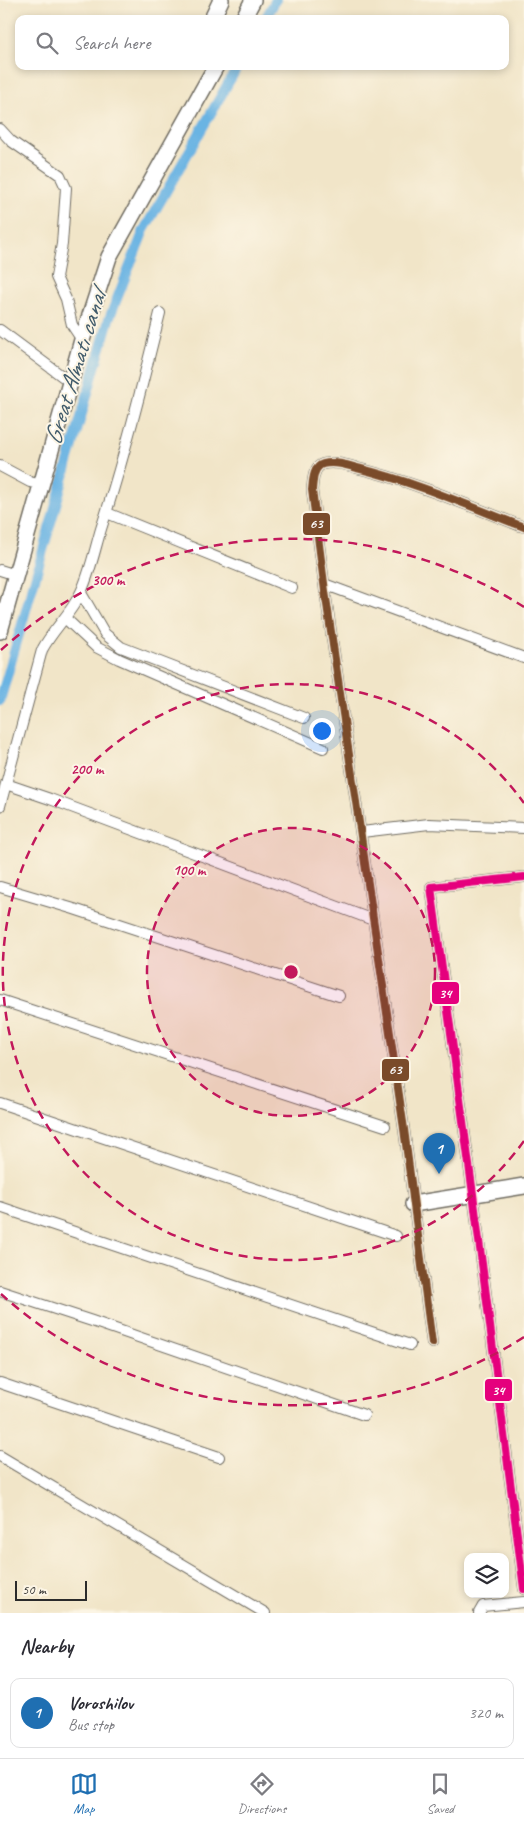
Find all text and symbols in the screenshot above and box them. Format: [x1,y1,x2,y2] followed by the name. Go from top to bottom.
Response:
[15,15,509,70] search box
[33,29,61,57] icon: search
[73,31,150,55] text: Search here
[36,280,116,449] water label: Great Almatı canal
[302,512,331,536] line badge: 63
[310,515,324,532] text: 63
[92,571,126,590] text: 300 m
[309,718,335,744] your location
[71,760,105,779] text: 200 m
[173,861,207,880] text: 100 m
[282,963,300,981] centre of rings
[431,981,460,1005] line badge: 34
[439,985,453,1002] text: 34
[381,1058,410,1082] line badge: 63
[389,1061,403,1078] text: 63
[423,1133,455,1174] pin: 1
[484,1378,513,1402] line badge: 34
[492,1382,506,1399] text: 34
[464,1553,509,1598] map controls
[464,1553,509,1598] button: layers
[15,1578,88,1601] scale bar
[22,1581,46,1598] text: 50 m
[20,1633,73,1659] text: Nearby
[68,1691,133,1715] text: Voroshilov
[33,1703,41,1723] text: 1
[469,1703,503,1723] text: 320 m
[68,1715,114,1735] text: Bus stop
[70,1770,98,1817] tab: Map
[238,1770,286,1817] tab: Directions
[426,1770,454,1817] tab: Saved

